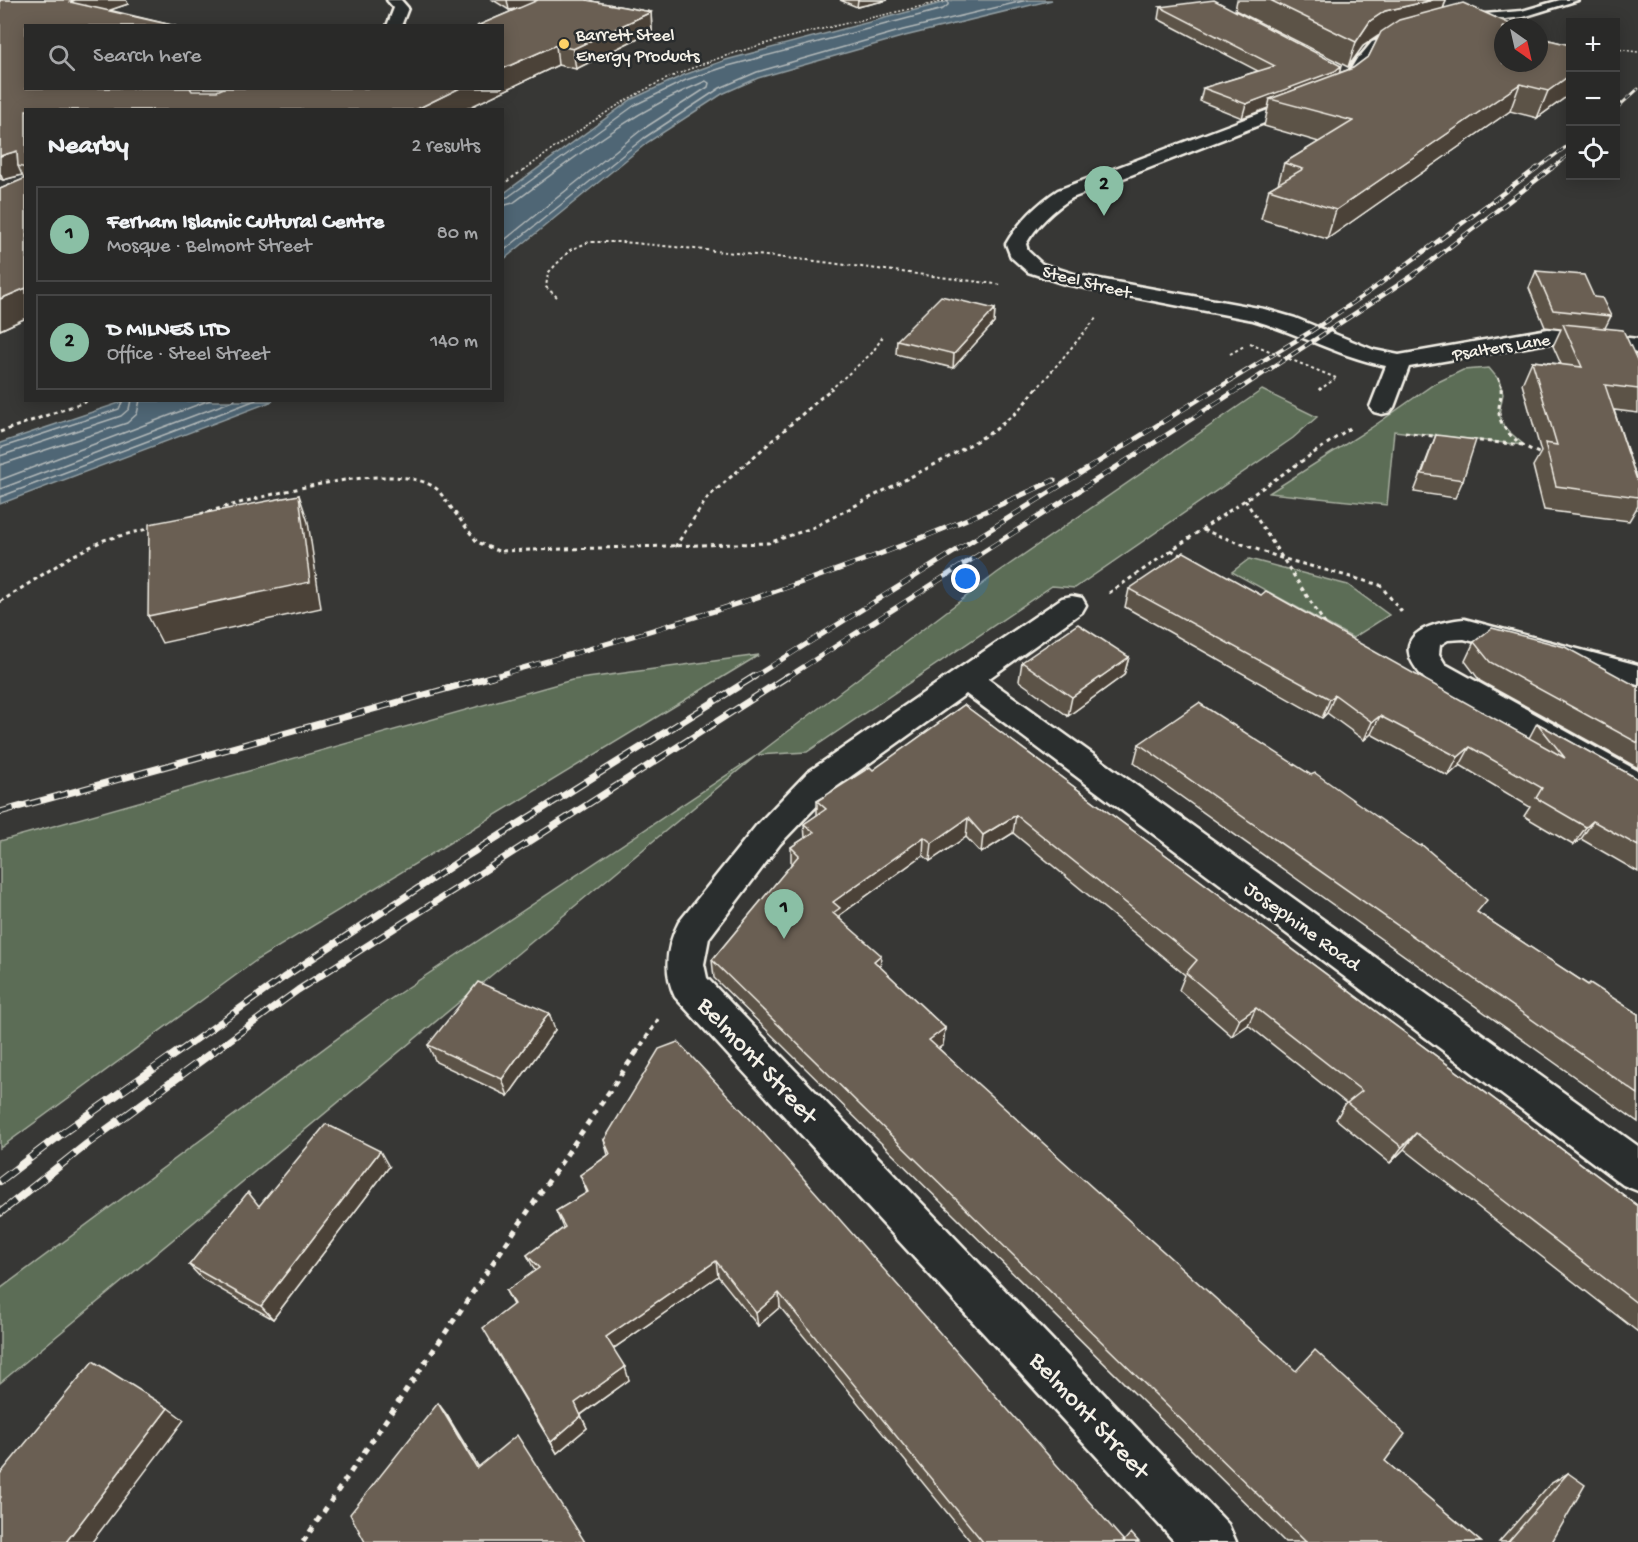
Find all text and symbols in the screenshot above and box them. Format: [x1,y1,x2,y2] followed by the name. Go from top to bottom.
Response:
[1494,18,1548,72] north arrow
[1566,18,1620,180] map controls
[1566,18,1620,72] button: +
[24,24,504,90] search box
[575,26,701,68] place label: Barrett Steel Energy Products
[557,37,571,51] marker: Barrett Steel Energy Products
[45,41,78,74] icon: search
[93,44,201,70] text: Search here
[1566,72,1620,126] button: −
[1566,126,1620,180] button: locate
[48,132,129,163] text: Nearby
[411,136,480,159] text: 2 results
[1084,166,1124,216] pin: 2
[107,210,384,236] text: Ferham Islamic Cultural Centre
[65,223,74,246] text: 1
[437,223,478,246] text: 80 m
[107,236,311,259] text: Mosque · Belmont Street
[1040,262,1134,305] street label: Steel Street
[107,318,230,344] text: D MILNES LTD
[1450,330,1553,367] street label: Psalters Lane
[65,331,74,354] text: 2
[430,331,478,354] text: 140 m
[107,344,269,367] text: Office · Steel Street
[951,564,980,593] your location
[1238,877,1366,980] street label: Josephine Road
[764,890,804,939] pin: 1
[688,991,824,1134] street label: Belmont Street
[1020,1346,1156,1489] street label: Belmont Street

